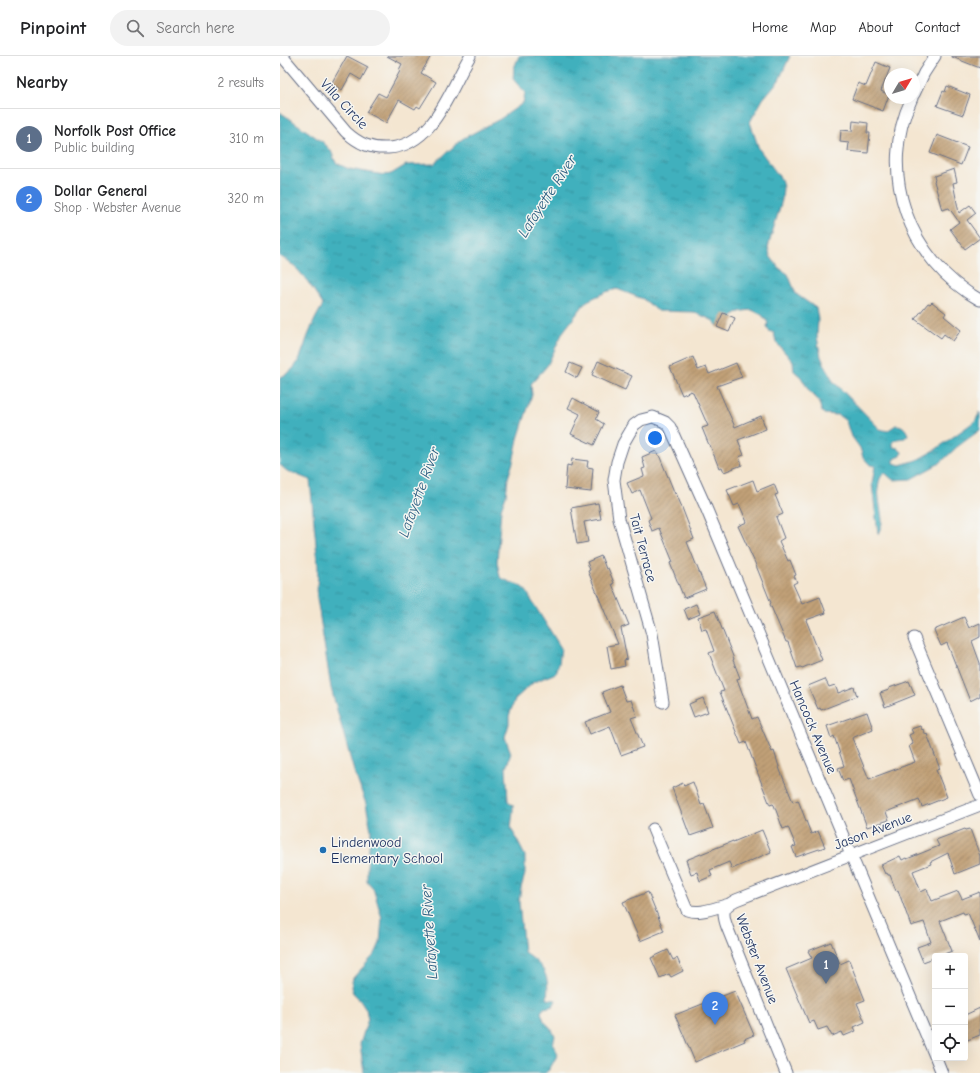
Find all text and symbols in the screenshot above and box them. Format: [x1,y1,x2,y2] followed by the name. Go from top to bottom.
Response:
[110,10,390,46] search box
[20,17,86,39] text: Pinpoint
[124,17,146,39] icon: search
[156,19,234,37] text: Search here
[752,19,788,36] text: Home
[810,19,836,36] text: Map
[858,19,893,36] text: About
[915,19,960,36] text: Contact
[884,68,920,104] north arrow
[16,73,67,92] text: Nearby
[217,75,264,90] text: 2 results
[316,75,372,133] street label: Villa Circle
[54,122,176,140] text: Norfolk Post Office
[26,131,32,146] text: 1
[229,131,264,146] text: 310 m
[54,140,135,155] text: Public building
[514,150,581,241] water label: Lafayette River
[54,182,147,200] text: Dollar General
[26,191,32,206] text: 2
[228,191,264,206] text: 320 m
[54,200,181,215] text: Shop · Webster Avenue
[645,428,665,448] your location
[394,443,444,540] water label: Lafayette River
[626,512,660,584] street label: Tait Terrace
[786,678,840,776] street label: Hancock Avenue
[832,808,914,854] street label: Jason Avenue
[331,834,443,867] place label: Lindenwood Elementary School
[318,845,328,855] marker: Lindenwood Elementary School
[417,883,441,980] water label: Lafayette River
[732,912,782,1006] street label: Webster Avenue
[813,951,839,984] pin: 1
[932,953,968,1061] map controls
[932,953,968,989] button: +
[932,989,968,1025] button: −
[702,992,728,1025] pin: 2
[932,1025,968,1061] button: locate

